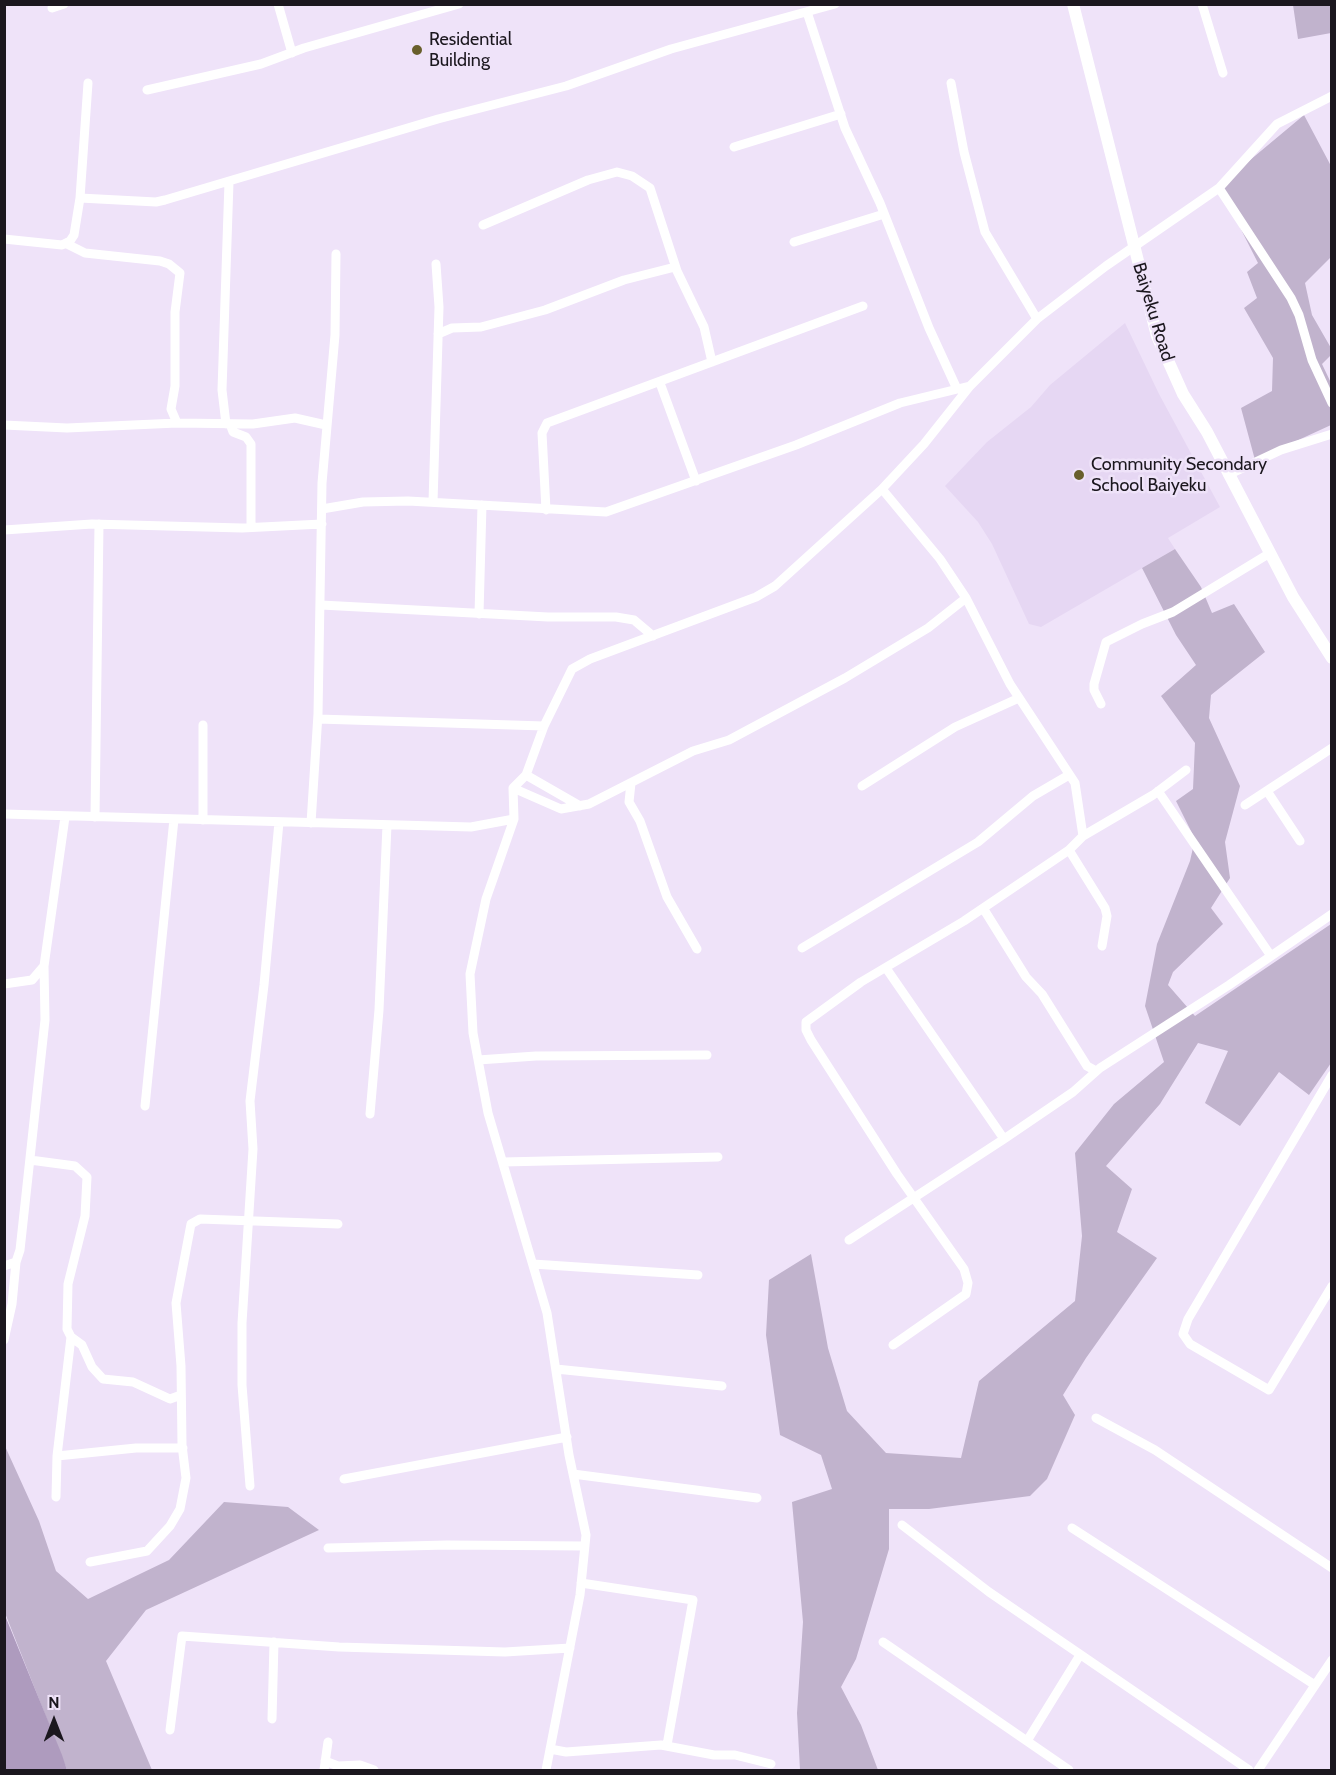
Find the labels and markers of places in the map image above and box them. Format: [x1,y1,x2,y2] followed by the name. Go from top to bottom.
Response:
[429,29,512,72] place label: Residential Building
[410,43,424,57] marker: Residential Building
[1091,454,1267,496] place label: Community Secondary School Baiyeku
[1072,468,1086,482] marker: Community Secondary School Baiyeku

